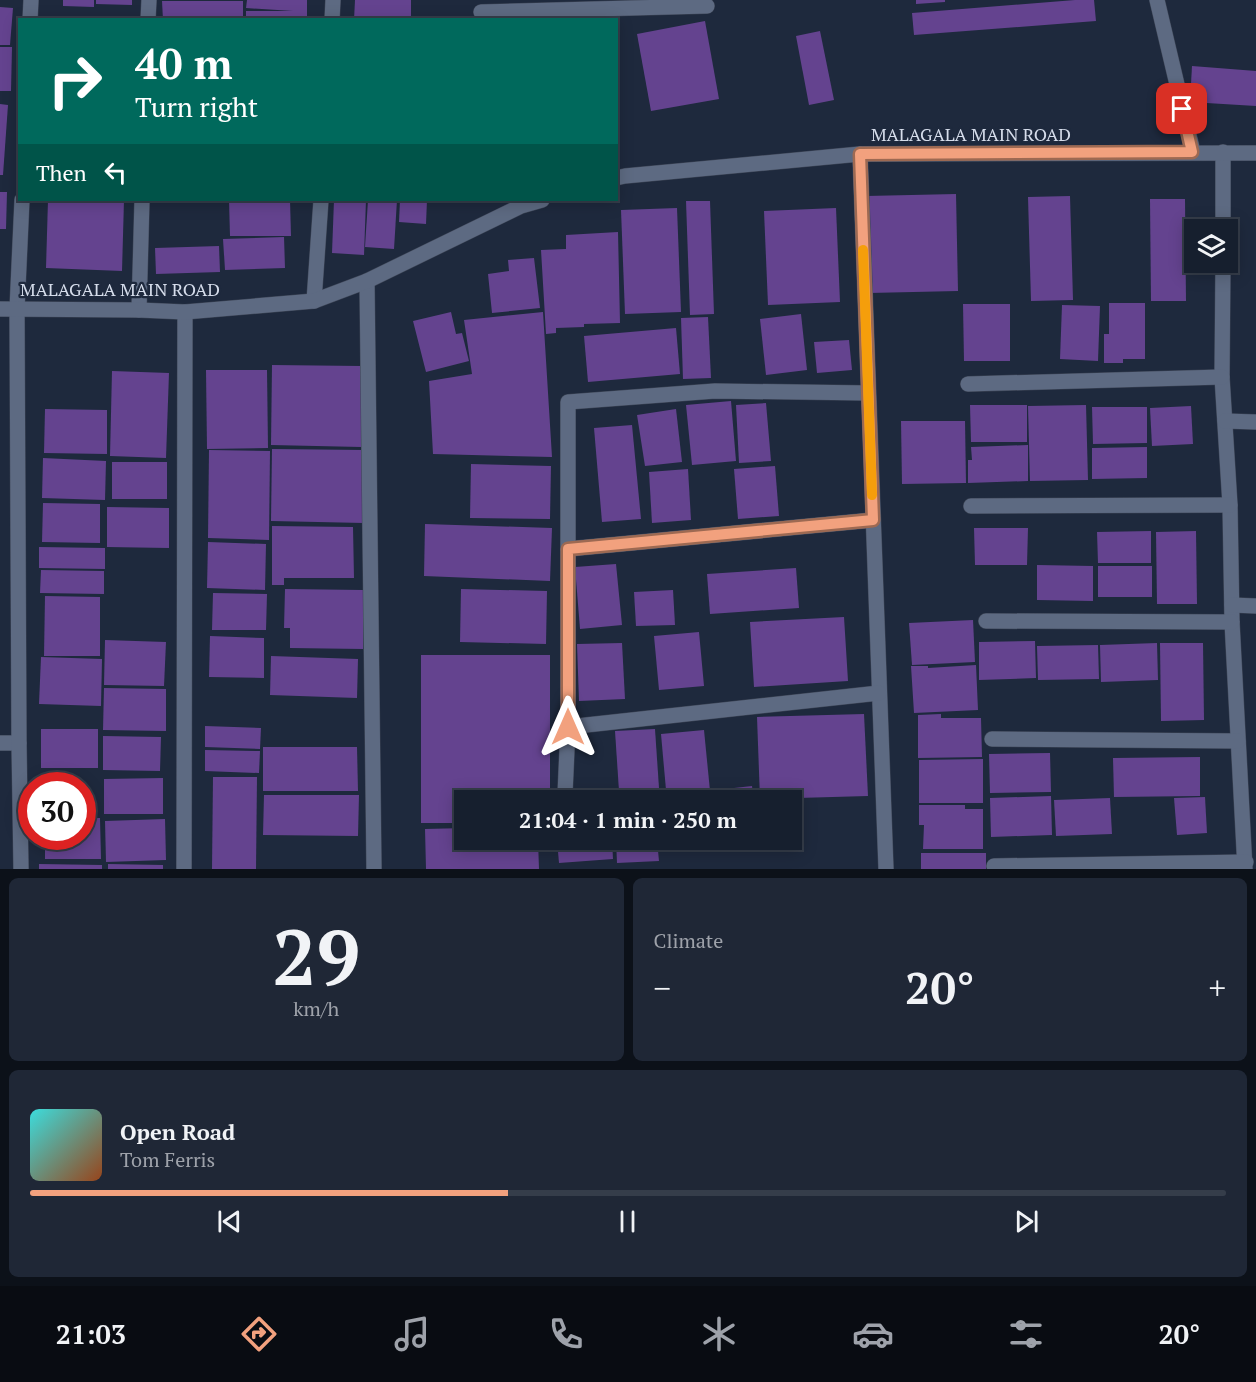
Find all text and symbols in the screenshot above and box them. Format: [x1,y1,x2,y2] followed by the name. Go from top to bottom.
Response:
[135,35,233,91] text: 40 m
[36,42,114,120] icon: right
[1156,83,1207,134] pin
[135,89,258,125] text: Turn right
[1165,92,1198,125] icon: arrive
[871,122,1071,146] street label: MALAGALA MAIN ROAD
[99,156,132,189] icon: left
[36,158,87,187] text: Then
[1184,219,1238,273] map controls
[1184,219,1238,273] button: layers
[20,277,220,301] street label: MALAGALA MAIN ROAD
[536,695,600,759] position arrow
[18,772,96,850] speed limit sign: 30
[519,805,737,834] text: 21:04 · 1 min · 250 m
[272,904,360,1007] text: 29
[654,927,723,954] text: Climate
[905,957,974,1017] text: 20°
[654,966,671,1009] text: −
[1208,966,1226,1009] text: +
[293,995,339,1022] text: km/h
[120,1117,235,1146] text: Open Road
[120,1146,215,1173] text: Tom Ferris
[213,1205,246,1238] icon: previous
[611,1205,644,1238] icon: pause
[1010,1205,1043,1238] icon: next
[238,1313,280,1355] icon: directions
[391,1313,433,1355] icon: music
[545,1313,587,1355] icon: phone
[698,1313,740,1355] icon: climate
[852,1313,894,1355] icon: car
[1005,1313,1047,1355] icon: filters
[56,1316,126,1352] text: 21:03
[1159,1316,1200,1352] text: 20°

